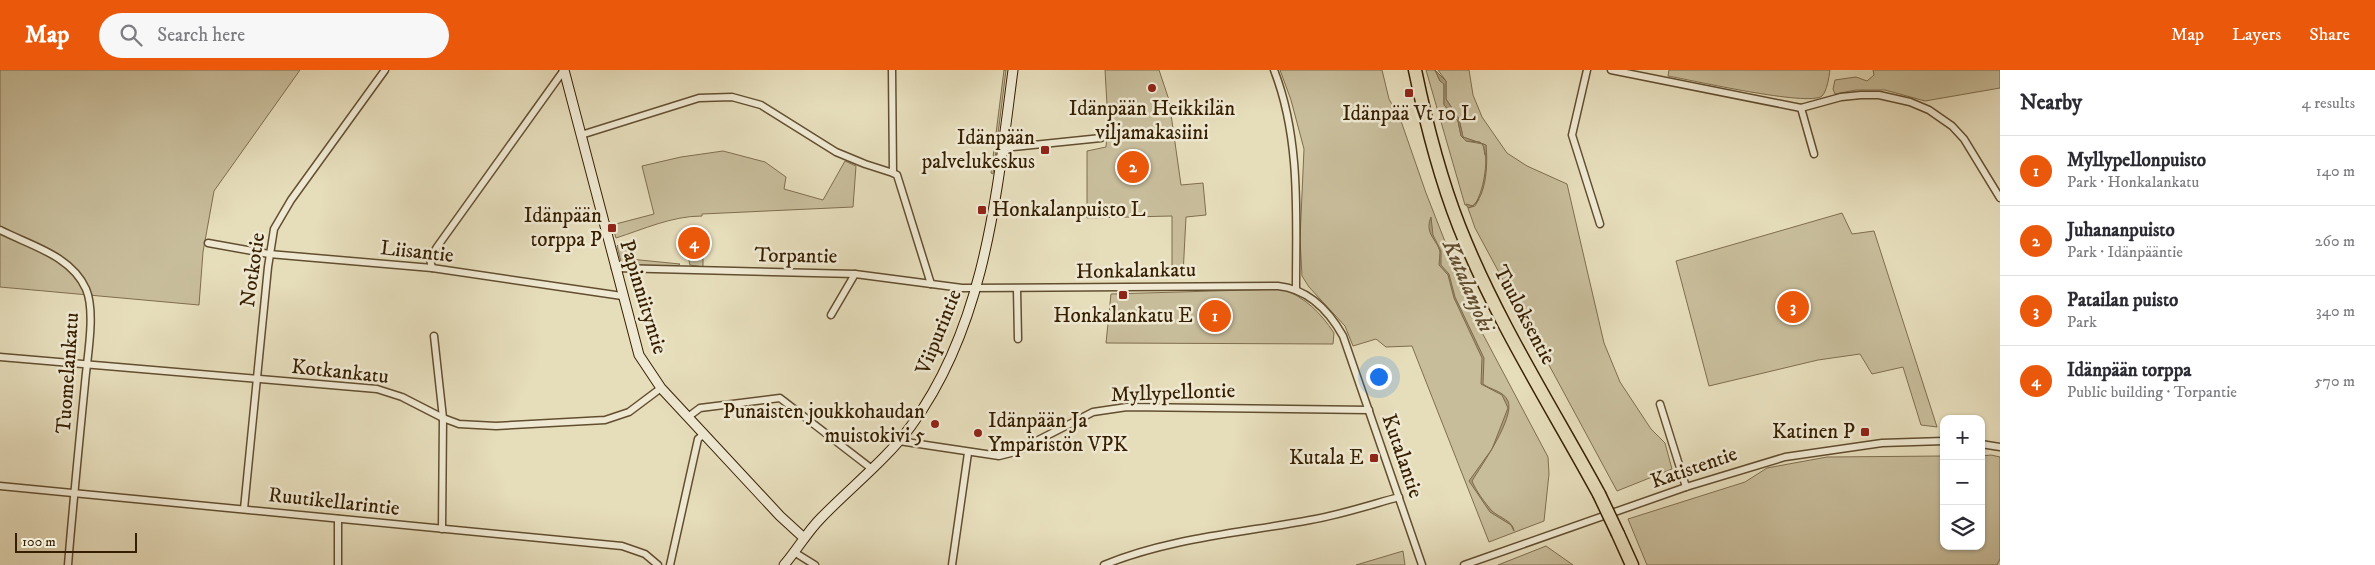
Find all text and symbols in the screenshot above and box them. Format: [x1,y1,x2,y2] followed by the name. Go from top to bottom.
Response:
[99,13,449,58] search box
[25,20,69,50] text: Map
[117,21,145,49] icon: search
[157,24,245,47] text: Search here
[2171,24,2204,46] text: Map
[2232,24,2281,46] text: Layers
[2309,24,2350,46] text: Share
[1146,82,1158,94] marker: Idänpään Heikkilän viljamakasiini
[1403,87,1415,99] marker: Idänpää Vt 10 L
[2020,90,2082,116] text: Nearby
[2302,93,2355,113] text: 4 results
[1069,96,1235,146] place label: Idänpään Heikkilän viljamakasiini
[1342,101,1476,127] place label: Idänpää Vt 10 L
[921,125,1035,175] place label: Idänpään palvelukeskus
[1039,144,1051,156] marker: Idänpään palvelukeskus
[1117,148,1149,186] pin: 2
[2067,149,2206,172] text: Myllypellonpuisto
[2033,161,2039,181] text: 1
[2316,161,2355,181] text: 140 m
[2067,172,2199,192] text: Park · Honkalankatu
[992,197,1146,223] place label: Honkalanpuisto L
[524,203,602,253] place label: Idänpään torppa P
[976,204,988,216] marker: Honkalanpuisto L
[2067,219,2175,242] text: Juhananpuisto
[606,222,618,234] marker: Idänpään torppa P
[678,224,710,262] pin: 4
[235,231,271,309] street label: Notkotie
[2032,231,2040,251] text: 2
[2315,231,2355,251] text: 260 m
[379,235,455,269] street label: Liisantie
[1436,235,1500,338] water label: Kutalanjoki
[613,237,673,358] street label: Papinniityntie
[754,242,838,270] street label: Torpantie
[2067,242,2183,262] text: Park · Idänpääntie
[1076,257,1196,285] street label: Honkalankatu
[1487,261,1561,369] street label: Tuuloksentie
[910,285,968,379] street label: Viipurintie
[1777,288,1809,326] pin: 3
[1117,289,1129,301] marker: Honkalankatu E
[2067,289,2178,312] text: Patailan puisto
[1199,297,1231,335] pin: 1
[2033,301,2039,321] text: 3
[2316,301,2355,321] text: 340 m
[1053,303,1193,329] place label: Honkalankatu E
[51,311,85,435] street label: Tuomelankatu
[2067,312,2097,332] text: Park
[290,354,390,390] street label: Kotkankatu
[2067,359,2191,382] text: Idänpään torppa
[1366,364,1392,390] your location
[2031,371,2041,391] text: 4
[2315,371,2355,391] text: 570 m
[1110,378,1236,408] street label: Myllypellontie
[2067,382,2237,402] text: Public building · Torpantie
[723,399,925,449] place label: Punaisten joukkohaudan muistokivi 5
[988,408,1128,458] place label: Idänpään Ja Ympäristön VPK
[1376,411,1429,502] street label: Kutalantie
[1940,415,1985,550] map controls
[1940,415,1985,460] button: +
[929,418,941,430] marker: Punaisten joukkohaudan muistokivi 5
[1772,419,1855,445] place label: Katinen P
[1859,426,1871,438] marker: Katinen P
[972,427,984,439] marker: Idänpään Ja Ympäristön VPK
[1647,441,1741,495] street label: Katistentie
[1289,445,1364,471] place label: Kutala E
[1368,452,1380,464] marker: Kutala E
[1940,460,1985,505] button: −
[267,482,401,522] street label: Ruutikellarintie
[1940,505,1985,550] button: layers
[15,530,138,553] scale bar
[22,533,56,551] text: 100 m

